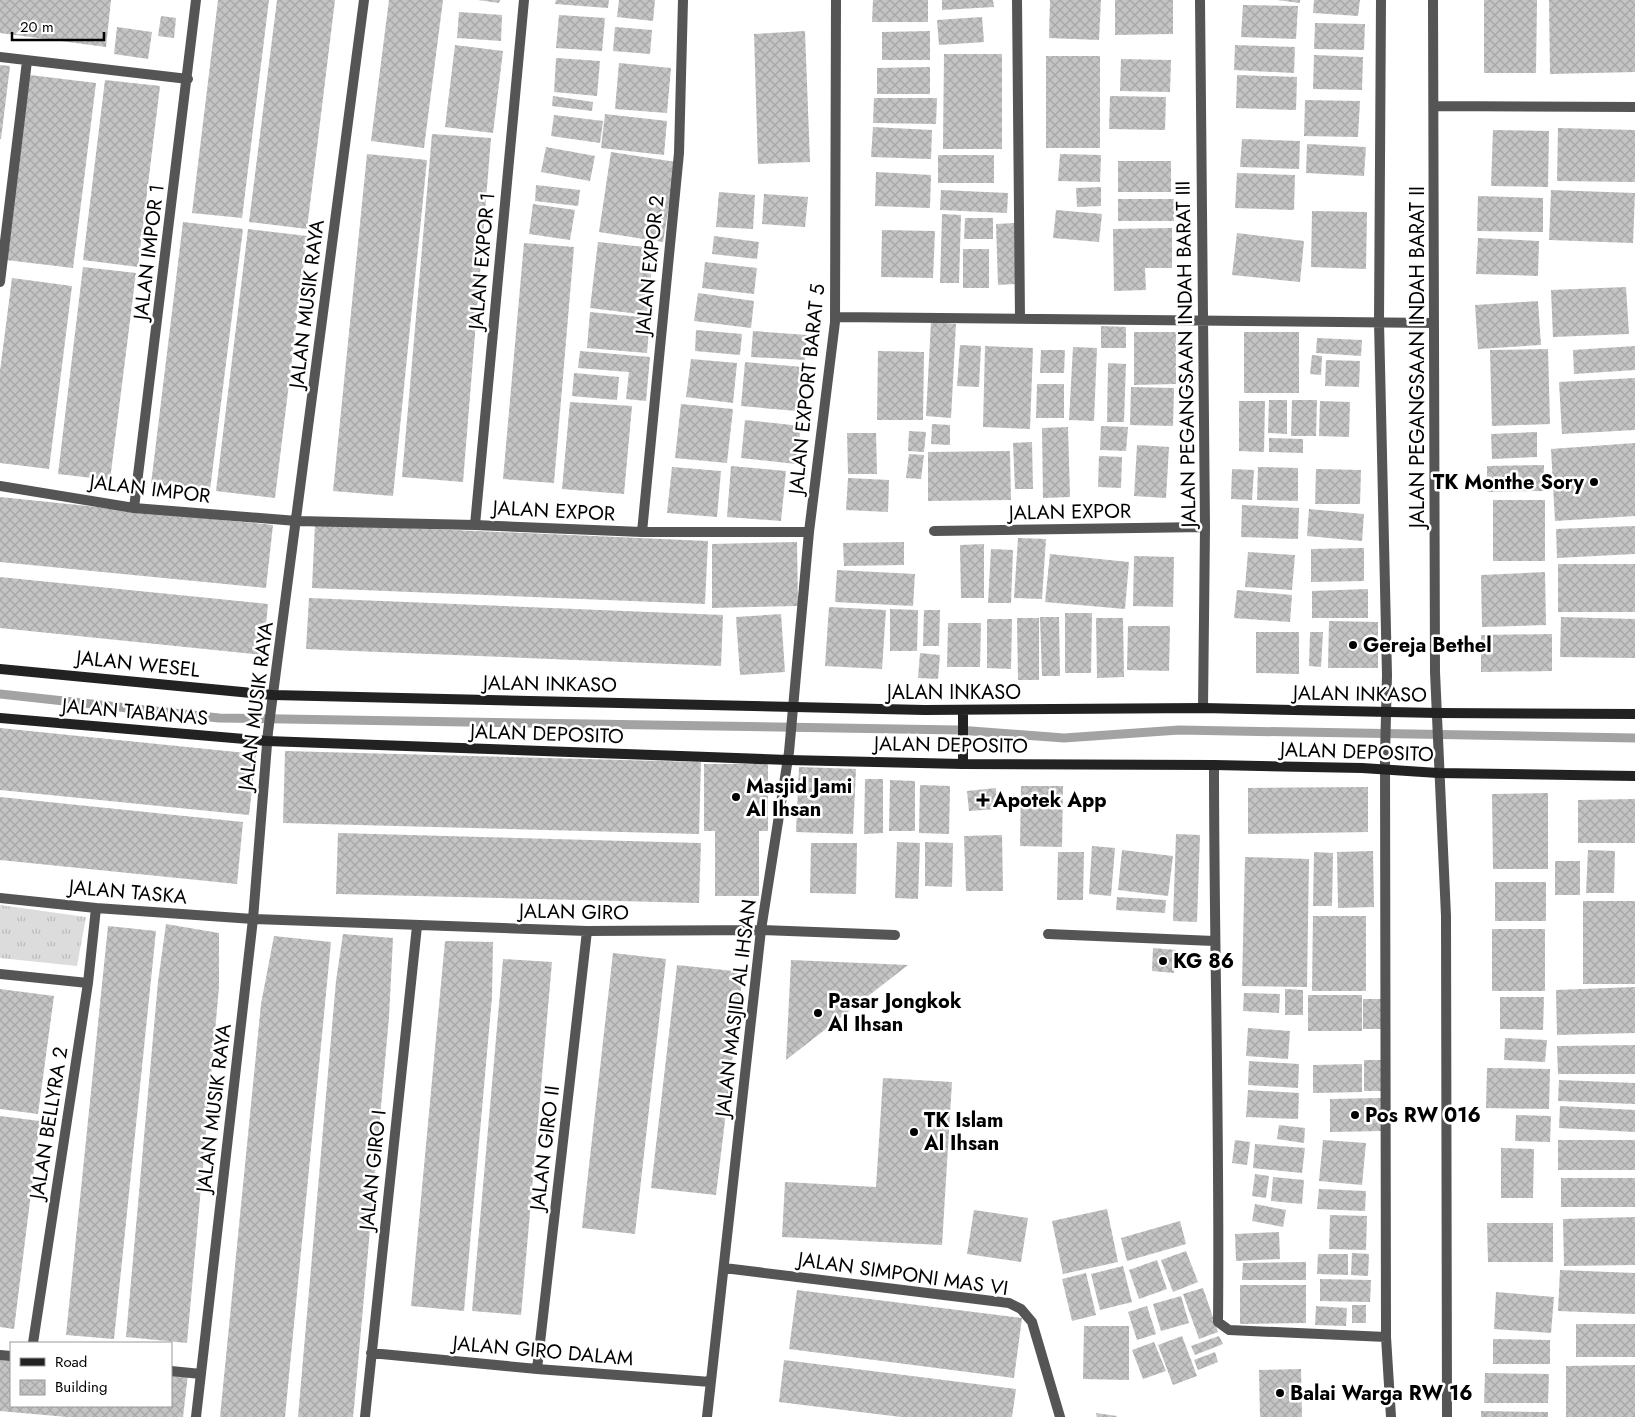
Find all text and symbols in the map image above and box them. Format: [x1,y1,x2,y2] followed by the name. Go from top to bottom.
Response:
[12,10,105,42] scale bar
[20,16,54,38] text: 20 m
[1168,180,1204,531] street label: JALAN PEGANGSAAN INDAH BARAT III
[126,183,172,324] street label: JALAN IMPOR 1
[1403,186,1432,531] street label: JALAN PEGANGSAAN INDAH BARAT II
[461,191,502,334] street label: JALAN EXPOR 1
[628,194,672,339] street label: JALAN EXPOR 2
[282,217,332,393] street label: JALAN MUSIK RAYA
[781,282,832,499] street label: JALAN EXPORT BARAT 5
[85,467,212,511] street label: JALAN IMPOR
[1433,468,1585,497] place label: TK Monthe Sory
[1588,476,1600,488] marker: TK Monthe Sory
[489,493,616,529] street label: JALAN EXPOR
[1006,496,1131,528] street label: JALAN EXPOR
[231,619,281,795] street label: JALAN MUSIK RAYA
[1363,631,1492,660] place label: Gereja Bethel
[1347,639,1359,651] marker: Gereja Bethel
[72,643,201,685] street label: JALAN WESEL
[480,668,617,700] street label: JALAN INKASO
[884,678,1021,707] street label: JALAN INKASO
[1290,678,1427,710] street label: JALAN INKASO
[58,691,209,733] street label: JALAN TABANAS
[467,717,624,751] street label: JALAN DEPOSITO
[871,729,1028,761] street label: JALAN DEPOSITO
[1277,735,1434,769] street label: JALAN DEPOSITO
[745,772,852,824] place label: Masjid Jami Al Ihsan
[992,786,1107,815] place label: Apotek App
[730,791,742,803] marker: Masjid Jami Al Ihsan
[977,794,989,806] marker: Apotek App
[65,872,189,912] street label: JALAN TASKA
[516,896,629,927] street label: JALAN GIRO
[708,898,764,1121] street label: JALAN MASJID AL IHSAN
[1173,947,1234,976] place label: KG 86
[1157,955,1169,967] marker: KG 86
[827,987,962,1039] place label: Pasar Jongkok Al Ihsan
[812,1007,824,1019] marker: Pasar Jongkok Al Ihsan
[189,1021,239,1197] street label: JALAN MUSIK RAYA
[22,1045,75,1204] street label: JALAN BELLYRA 2
[523,1084,567,1215] street label: JALAN GIRO II
[1365,1101,1481,1130] place label: Pos RW 016
[923,1106,1003,1158] place label: TK Islam Al Ihsan
[352,1109,394,1234] street label: JALAN GIRO I
[1349,1109,1361,1121] marker: Pos RW 016
[908,1126,920,1138] marker: TK Islam Al Ihsan
[793,1244,1010,1303] street label: JALAN SIMPONI MAS VI
[449,1328,634,1373] street label: JALAN GIRO DALAM
[10,1342,172,1407] legend
[55,1351,87,1373] text: Road
[55,1376,107,1398] text: Building
[1290,1379,1473,1408] place label: Balai Warga RW 16
[1274,1387,1286,1399] marker: Balai Warga RW 16

